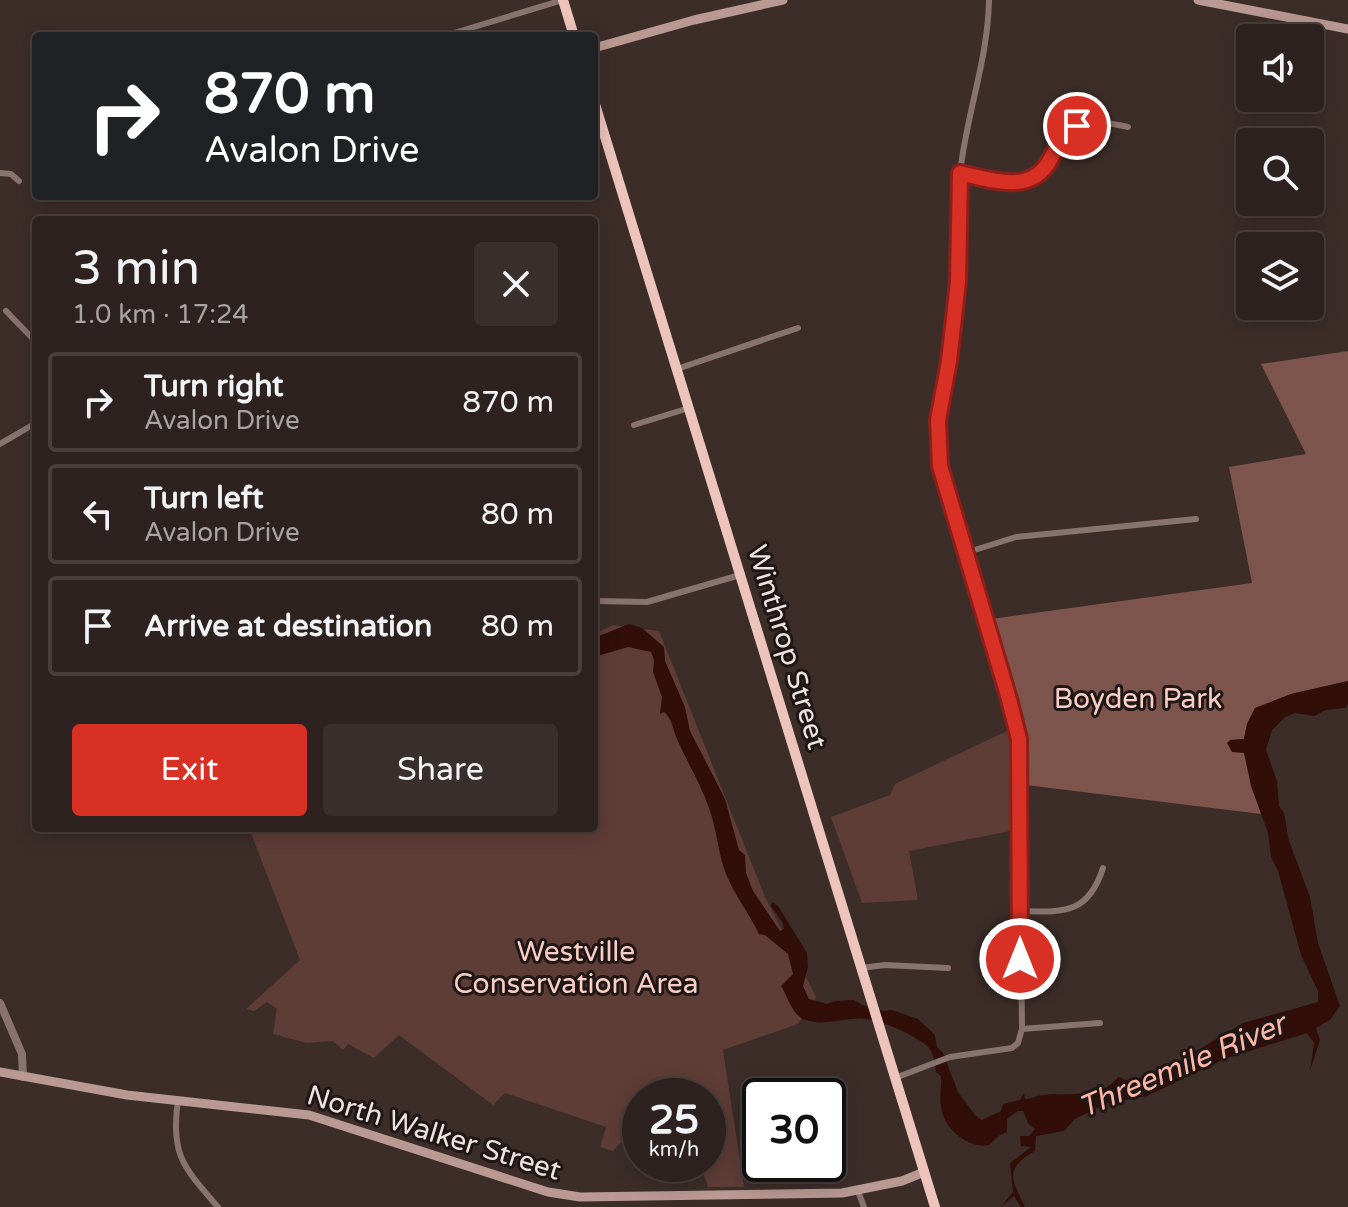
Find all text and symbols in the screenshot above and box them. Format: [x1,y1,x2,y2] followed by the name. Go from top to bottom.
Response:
[1236,24,1324,320] map controls
[1236,24,1324,112] button: sound
[204,61,375,128] text: 870 m
[72,64,176,168] icon: right
[1043,92,1111,160] pin
[1055,104,1099,148] icon: arrive
[1236,128,1324,216] button: search
[204,129,419,172] text: Avalon Drive
[1236,232,1324,320] button: layers
[72,240,200,298] text: 3 min
[474,242,558,326] button: close
[72,299,249,330] text: 1.0 km · 17:24
[144,368,284,405] text: Turn right
[76,380,120,424] icon: right
[462,384,554,421] text: 870 m
[144,405,300,436] text: Avalon Drive
[144,480,263,517] text: Turn left
[76,492,120,536] icon: left
[481,496,554,533] text: 80 m
[144,517,300,548] text: Avalon Drive
[740,541,834,754] street label: Winthrop Street
[76,604,120,648] icon: arrive
[144,608,432,645] text: Arrive at destination
[481,608,554,645] text: 80 m
[1054,682,1222,716] park label: Boyden Park
[72,724,307,816] button: Exit
[323,724,558,816] button: Share
[978,917,1062,1001] position arrow
[454,935,698,1001] park label: Westville Conservation Area
[1073,1004,1294,1126] water label: Threemile River
[303,1078,565,1188] street label: North Walker Street
[742,1078,846,1182] speed limit sign: 30
[649,1096,699,1144] text: 25
[649,1138,699,1162] text: km/h

